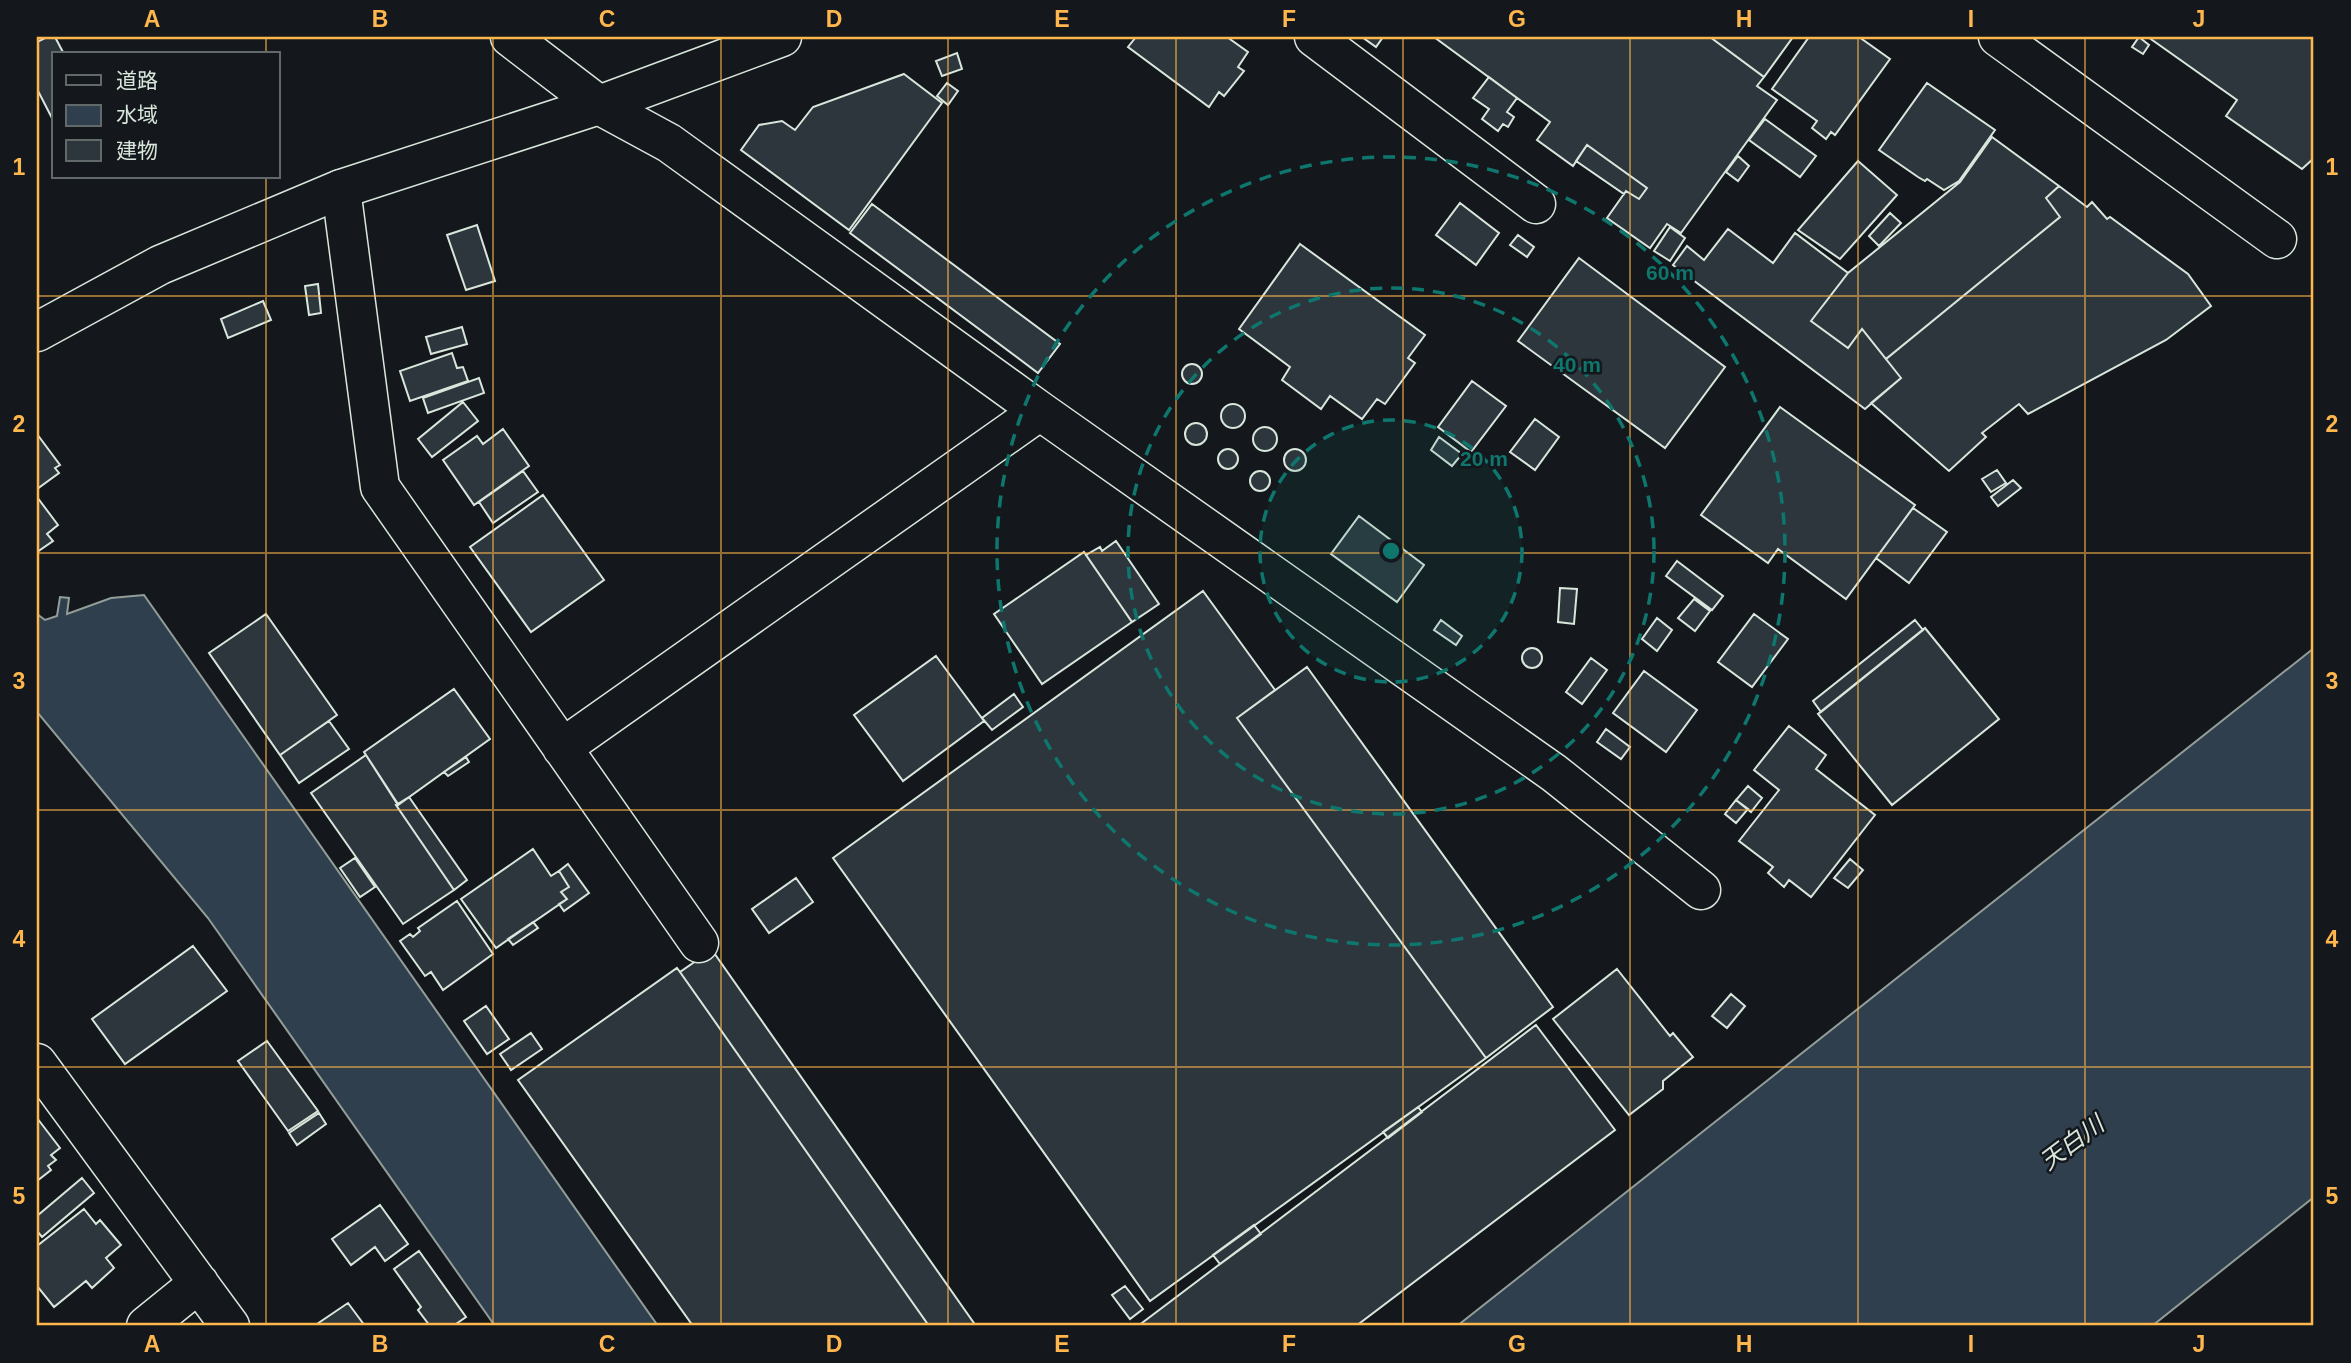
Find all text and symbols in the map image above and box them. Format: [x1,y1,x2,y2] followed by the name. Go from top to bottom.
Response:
[144,6,160,32] text: A
[372,6,388,32] text: B
[599,6,615,32] text: C
[826,6,842,32] text: D
[1054,6,1070,32] text: E
[1282,6,1296,32] text: F
[1508,6,1526,32] text: G
[1736,6,1752,32] text: H
[1968,6,1974,32] text: I
[2193,6,2205,32] text: J
[52,52,280,178] legend
[116,69,158,92] text: 道路
[116,103,158,126] text: 水域
[116,139,158,162] text: 建物
[13,154,26,180] text: 1
[2326,154,2339,180] text: 1
[1646,261,1694,284] text: 60 m
[1553,353,1601,376] text: 40 m
[13,411,25,437] text: 2
[2326,411,2338,437] text: 2
[1460,447,1508,470] text: 20 m
[1379,539,1403,563] centre of rings
[13,668,25,694] text: 3
[2326,668,2338,694] text: 3
[13,926,26,952] text: 4
[2326,926,2339,952] text: 4
[2035,1108,2111,1175] water label: 天白川
[13,1183,26,1209] text: 5
[2326,1183,2339,1209] text: 5
[144,1331,160,1357] text: A
[372,1331,388,1357] text: B
[599,1331,615,1357] text: C
[826,1331,842,1357] text: D
[1054,1331,1070,1357] text: E
[1282,1331,1296,1357] text: F
[1508,1331,1526,1357] text: G
[1736,1331,1752,1357] text: H
[1968,1331,1974,1357] text: I
[2193,1331,2205,1357] text: J

